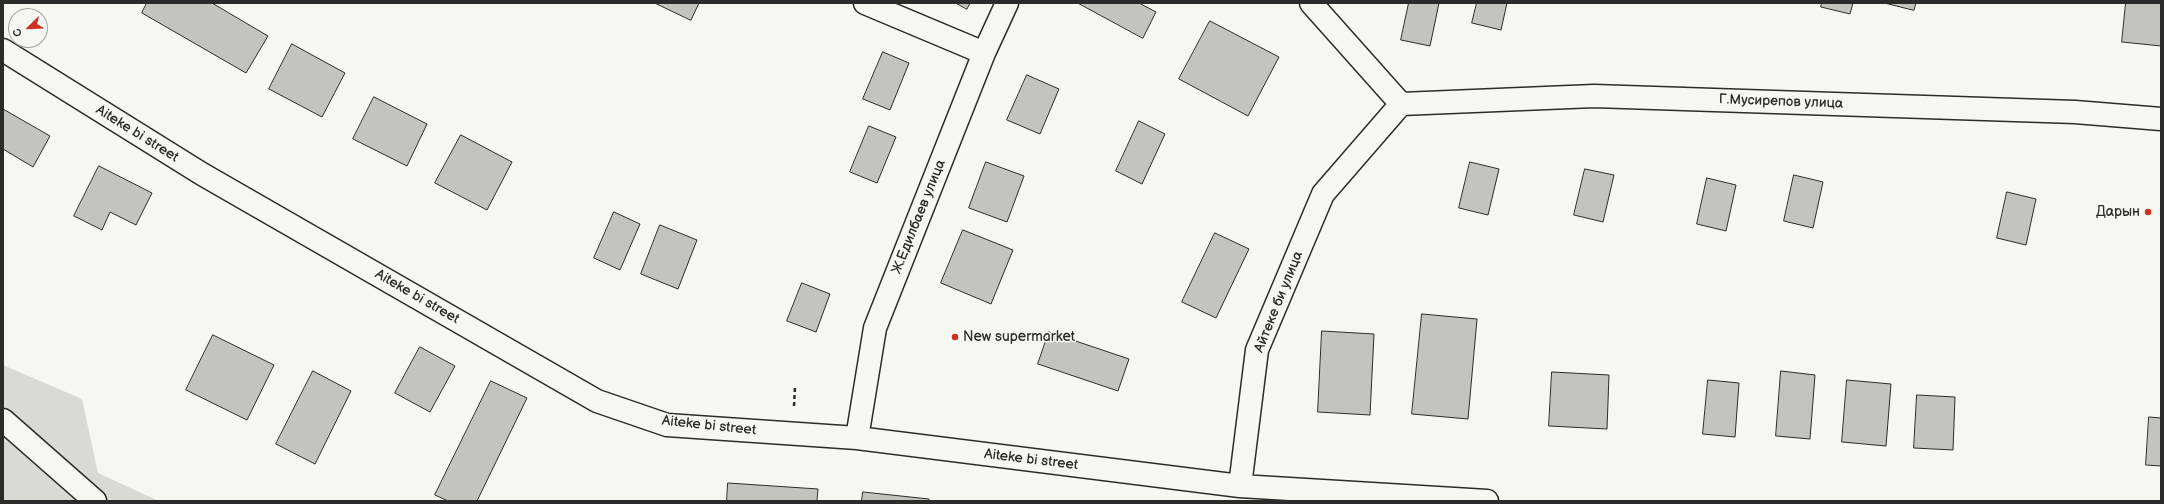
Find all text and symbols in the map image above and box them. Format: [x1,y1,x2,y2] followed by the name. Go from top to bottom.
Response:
[8,8,48,48] north arrow
[10,26,25,39] text: С
[1719,91,1843,113] street label: Г.Мусирепов улица
[92,102,182,166] street label: Aiteke bi street
[888,157,950,277] street label: Ж.Едилбаев улица
[2096,204,2140,220] place label: Дарын
[2143,207,2153,217] marker: Дарын
[1251,249,1307,355] street label: Айтеке би улица
[372,266,462,328] street label: Aiteke bi street
[963,329,1075,345] place label: New supermarket
[950,332,960,342] marker: New supermarket
[661,413,757,439] street label: Aiteke bi street
[983,446,1079,474] street label: Aiteke bi street

